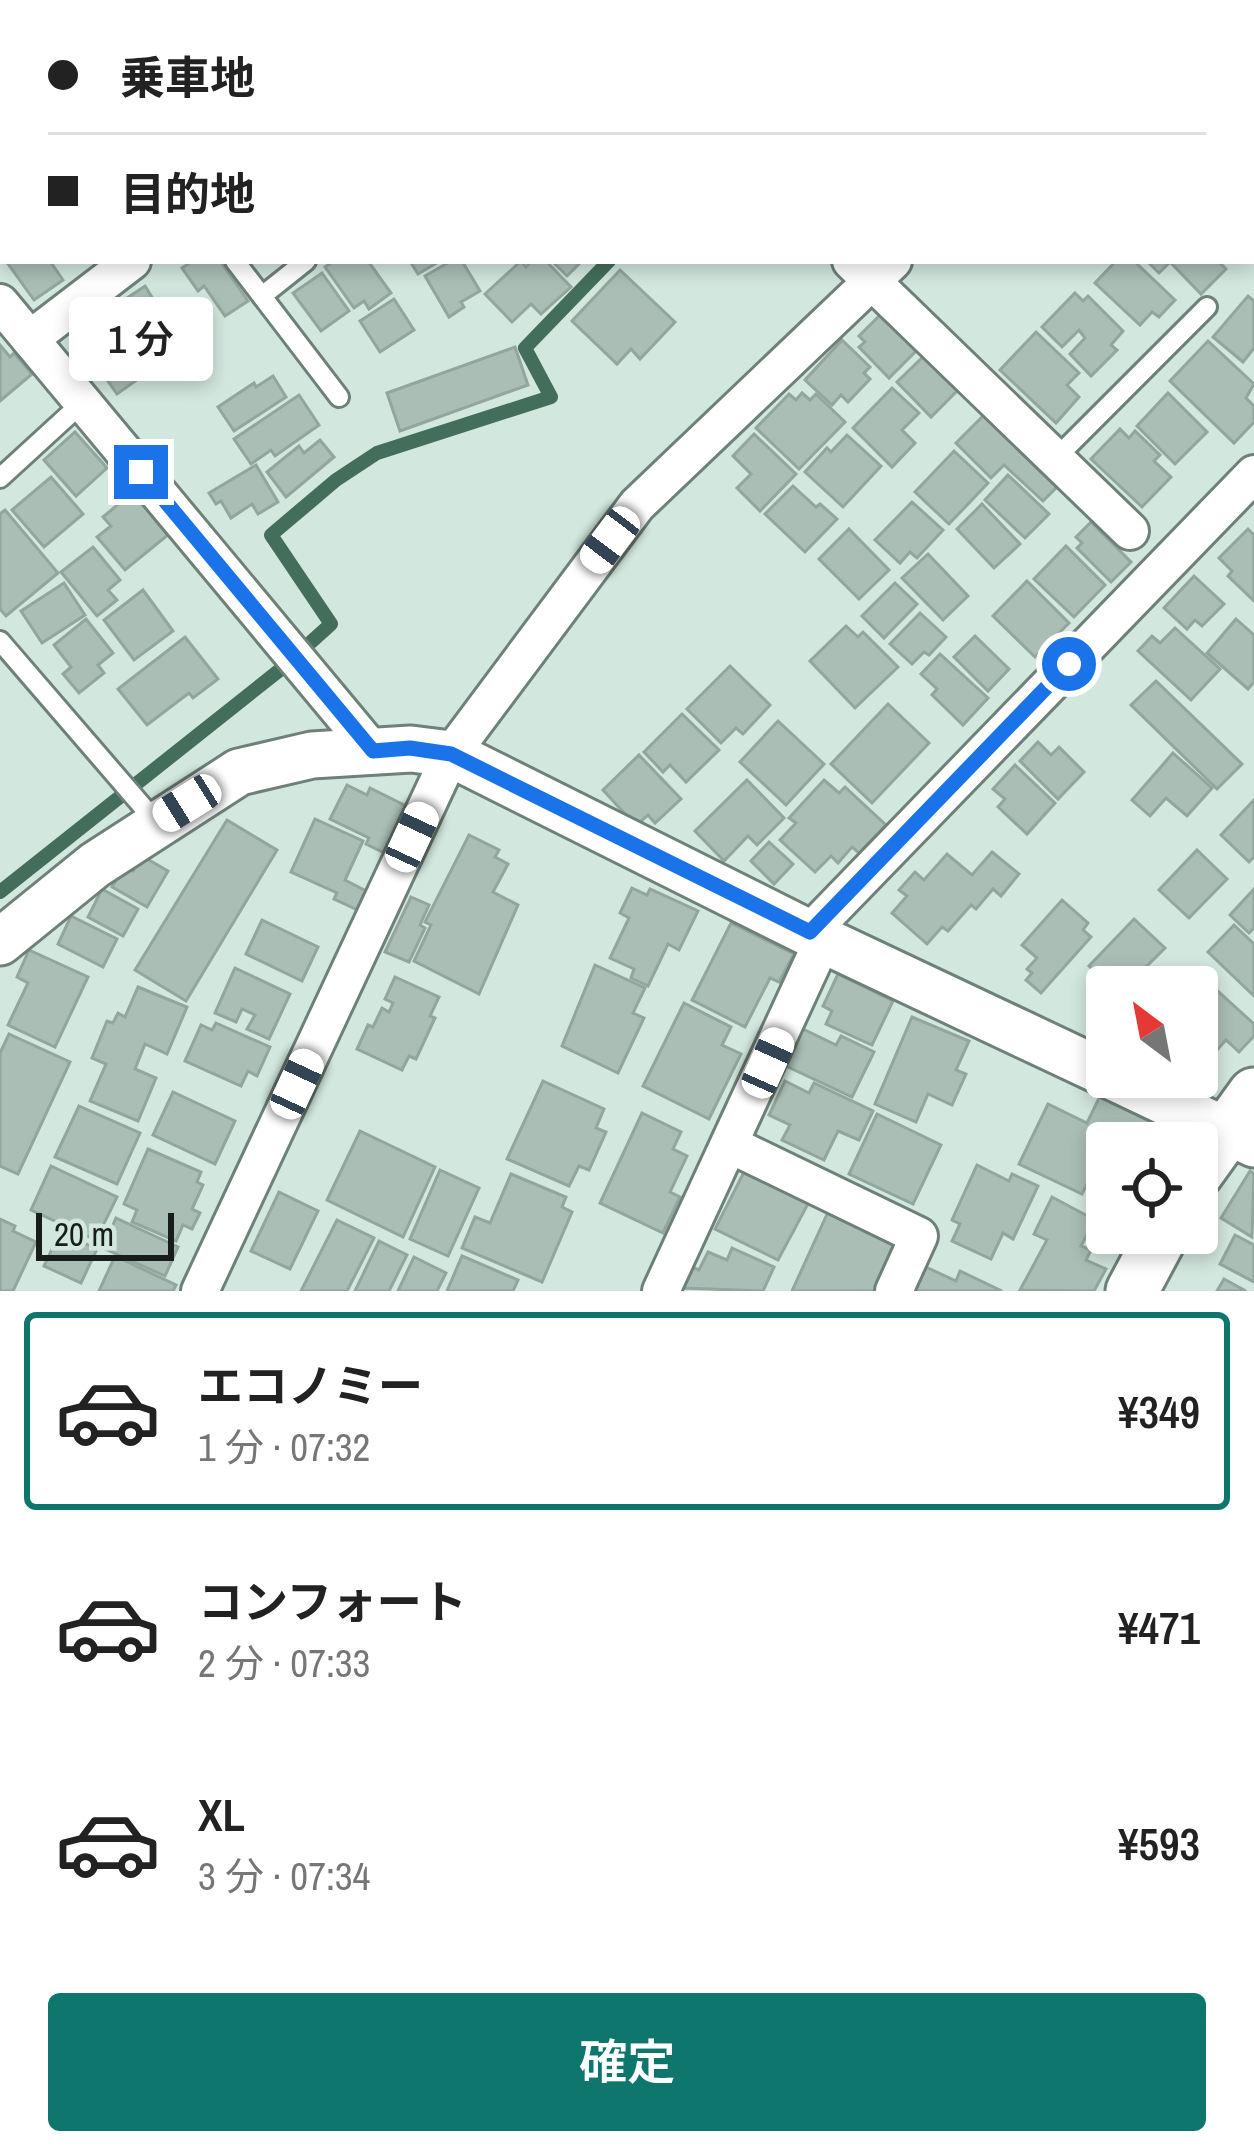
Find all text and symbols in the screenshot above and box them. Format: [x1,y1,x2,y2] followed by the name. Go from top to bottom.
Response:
[120,47,255,108] text: 乗車地
[120,163,255,224] text: 目的地
[69,298,213,382] callout: 1 分
[108,313,174,365] text: 1 分
[114,445,168,499] route end
[574,500,646,580] car
[1042,637,1096,691] route start
[147,769,227,837] car
[380,797,444,877] car
[1086,966,1218,1098] north arrow
[1086,966,1218,1254] map controls
[737,1023,799,1103] car
[265,1044,329,1124] car
[1086,1122,1218,1254] button: locate
[36,1207,174,1260] scale bar
[54,1212,114,1256] text: 20 m
[198,1355,423,1416] text: エコノミー
[54,1357,162,1465] icon: car
[1118,1381,1200,1442] text: ¥349
[198,1421,370,1473] text: 1 分 · 07:32
[198,1571,467,1632] text: コンフォート
[54,1573,162,1681] icon: car
[1118,1597,1200,1658] text: ¥471
[198,1637,370,1689] text: 2 分 · 07:33
[198,1784,245,1845] text: XL
[54,1789,162,1897] icon: car
[1118,1813,1200,1874] text: ¥593
[198,1850,370,1902] text: 3 分 · 07:34
[48,1993,1206,2131] button: 確定

